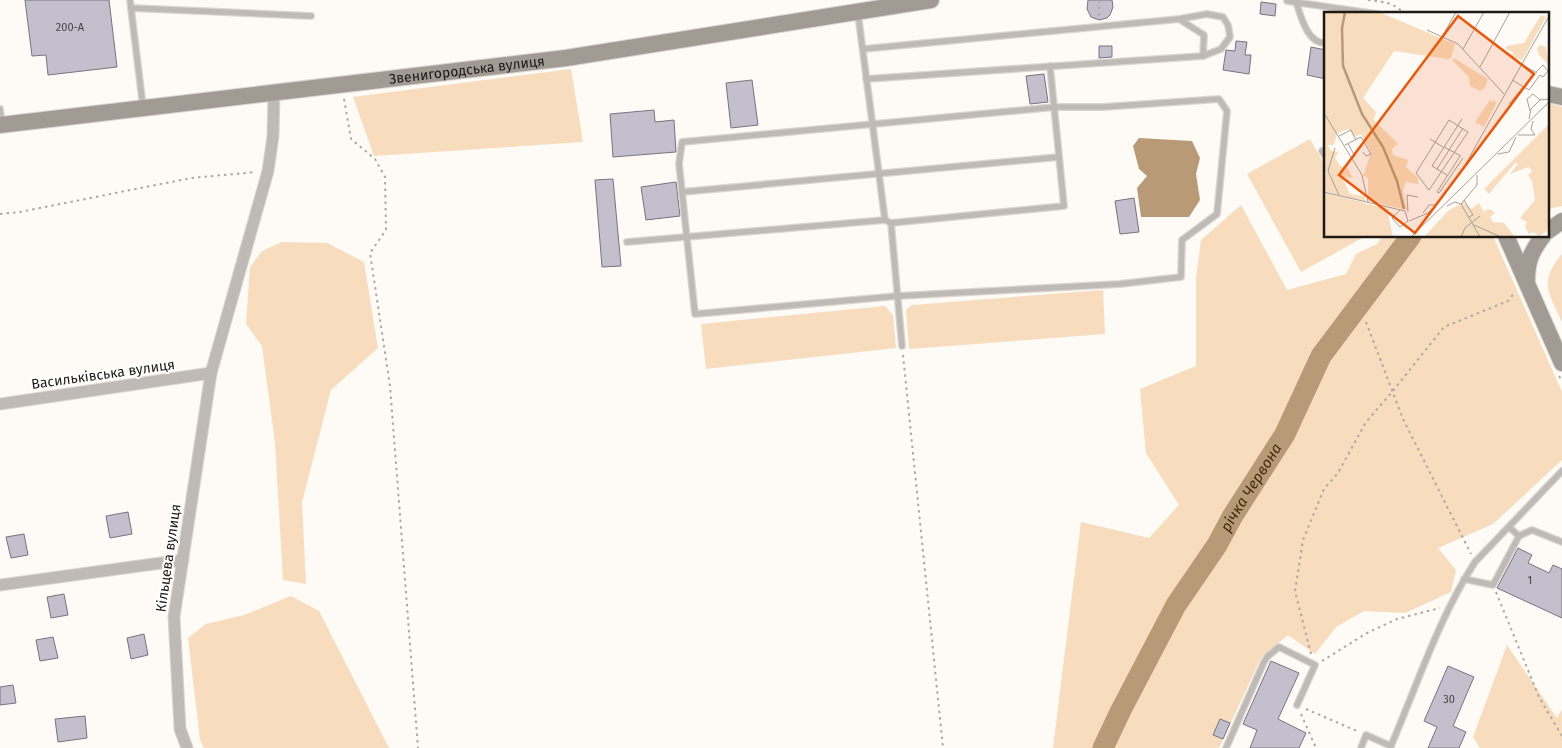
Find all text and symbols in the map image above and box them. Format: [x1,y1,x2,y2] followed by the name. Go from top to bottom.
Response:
[1324,12,1550,238] inset map
[56,21,85,34] house number: 200-А
[388,53,546,88] street label: Звенигородська вулиця
[30,356,176,393] street label: Васильківська вулиця
[1217,440,1286,535] water label: річка Червона
[152,503,185,613] street label: Кільцева вулиця
[1528,574,1532,587] house number: 1
[1443,693,1455,706] house number: 30

